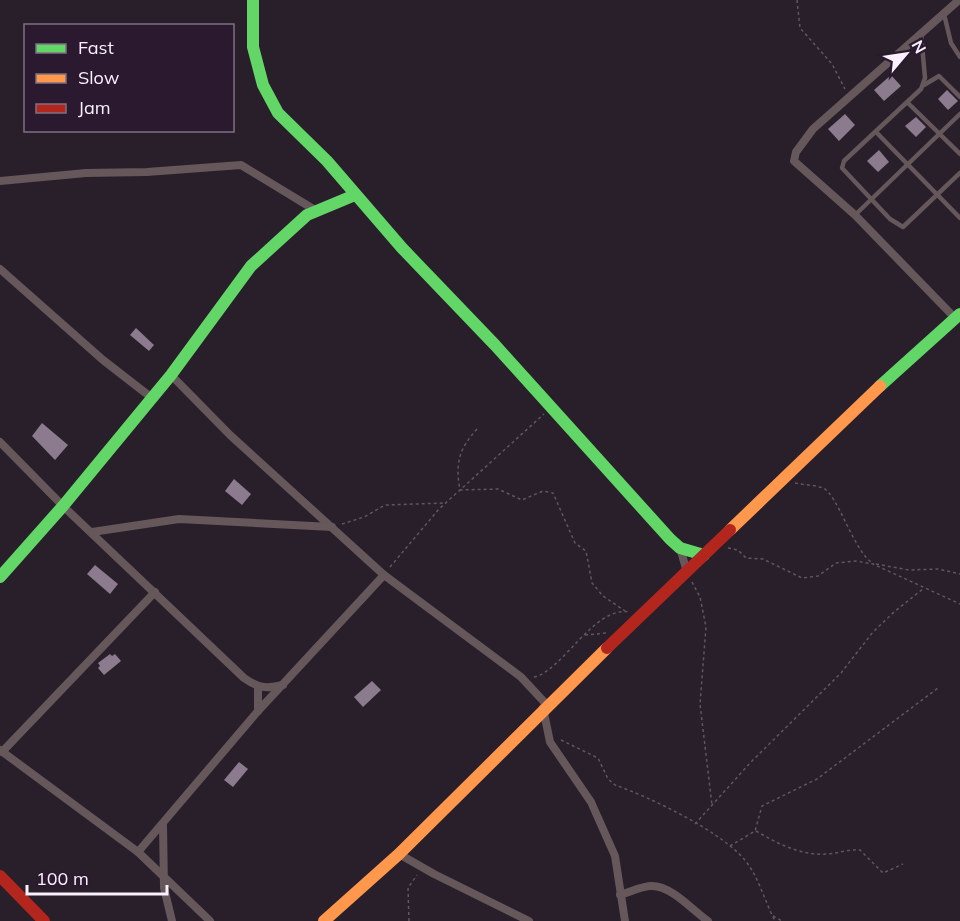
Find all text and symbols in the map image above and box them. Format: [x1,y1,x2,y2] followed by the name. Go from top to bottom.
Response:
[24,24,234,132] legend
[876,24,936,84] north arrow
[78,36,114,59] text: Fast
[907,37,931,57] text: N
[78,66,120,89] text: Slow
[78,96,111,119] text: Jam
[27,858,166,896] scale bar
[36,867,89,890] text: 100 m

